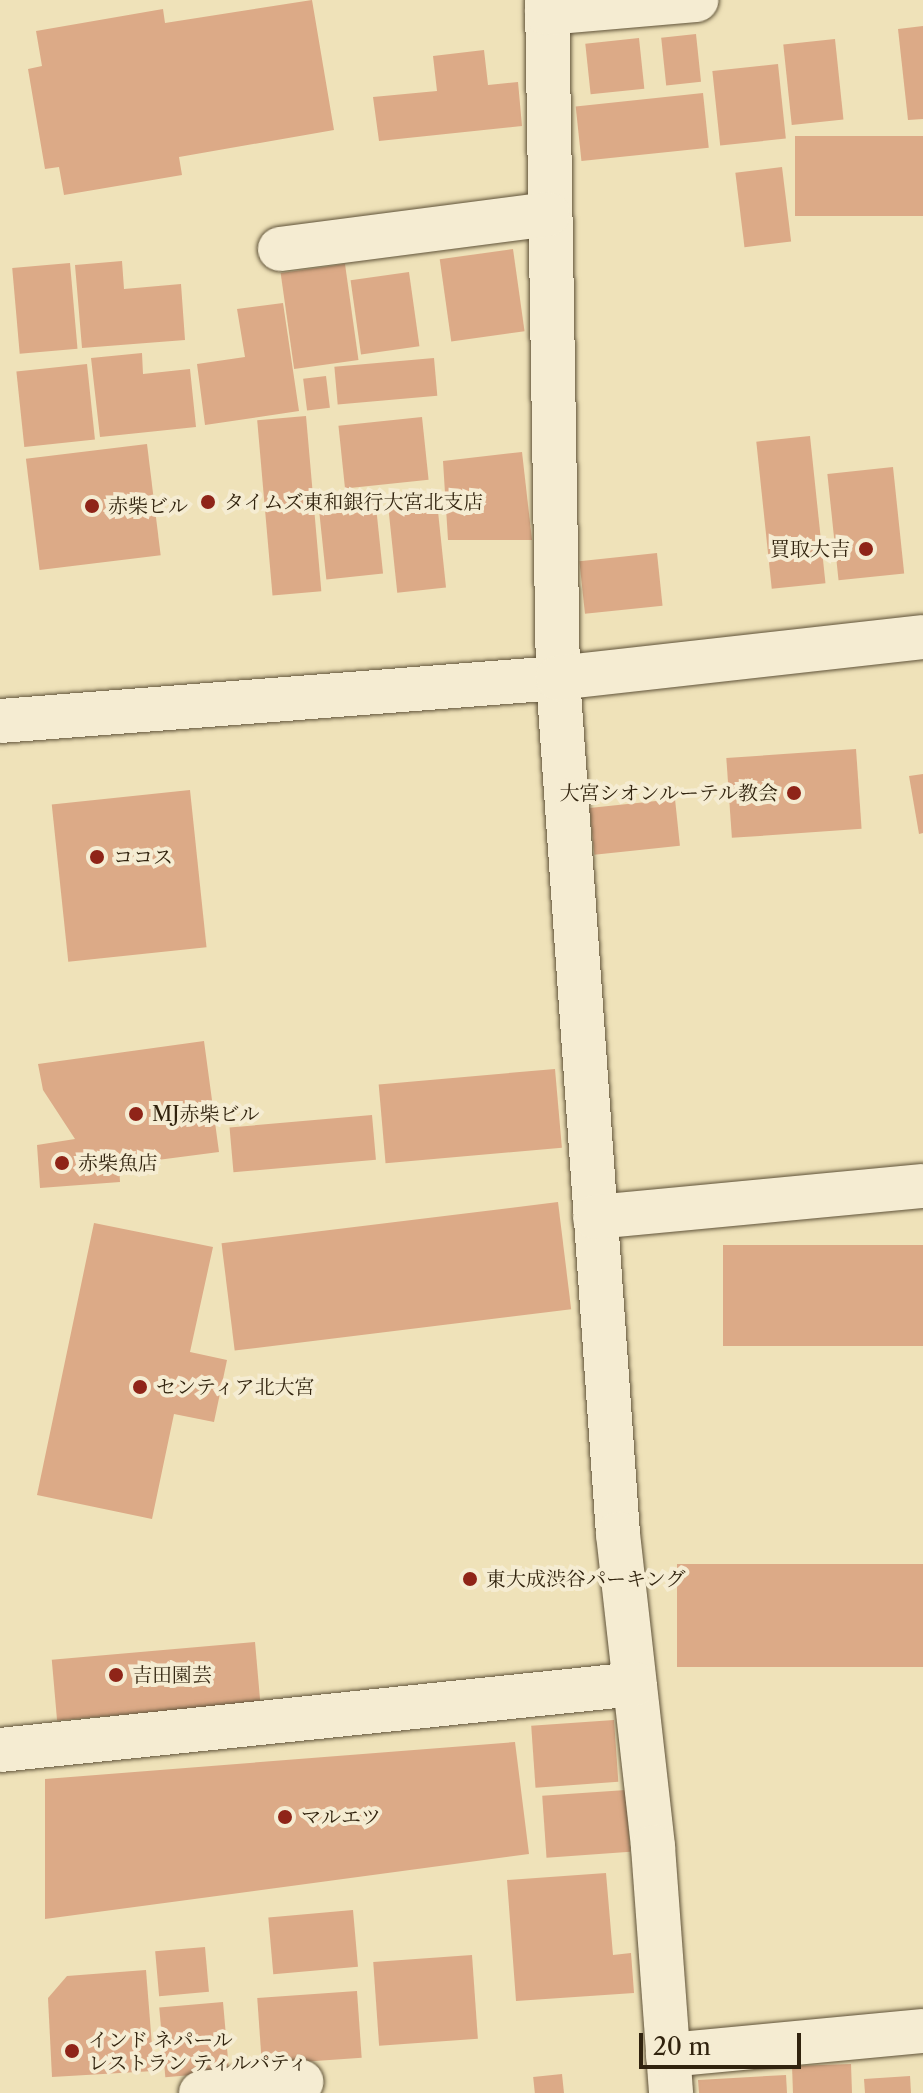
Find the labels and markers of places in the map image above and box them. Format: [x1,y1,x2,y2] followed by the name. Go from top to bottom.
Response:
[224,490,484,514] place label: タイムズ東和銀行大宮北支店
[199,493,217,511] marker: タイムズ東和銀行大宮北支店
[108,494,188,518] place label: 赤柴ビル
[83,497,101,515] marker: 赤柴ビル
[770,537,850,561] place label: 買取大吉
[857,540,875,558] marker: 買取大吉
[558,781,778,805] place label: 大宮シオンルーテル教会
[785,784,803,802] marker: 大宮シオンルーテル教会
[113,845,173,869] place label: ココス
[88,848,106,866] marker: ココス
[152,1102,259,1126] place label: MJ赤柴ビル
[127,1105,145,1123] marker: MJ赤柴ビル
[78,1151,158,1175] place label: 赤柴魚店
[53,1154,71,1172] marker: 赤柴魚店
[156,1375,316,1399] place label: センティア北大宮
[131,1378,149,1396] marker: センティア北大宮
[486,1567,686,1591] place label: 東大成渋谷パーキング
[461,1570,479,1588] marker: 東大成渋谷パーキング
[132,1663,212,1687] place label: 吉田園芸
[107,1666,125,1684] marker: 吉田園芸
[301,1805,381,1829] place label: マルエツ
[276,1808,294,1826] marker: マルエツ
[88,2028,313,2075] place label: インド ネパール レストラン ティルパティ
[63,2042,81,2060] marker: インド ネパール レストラン ティルパティ

